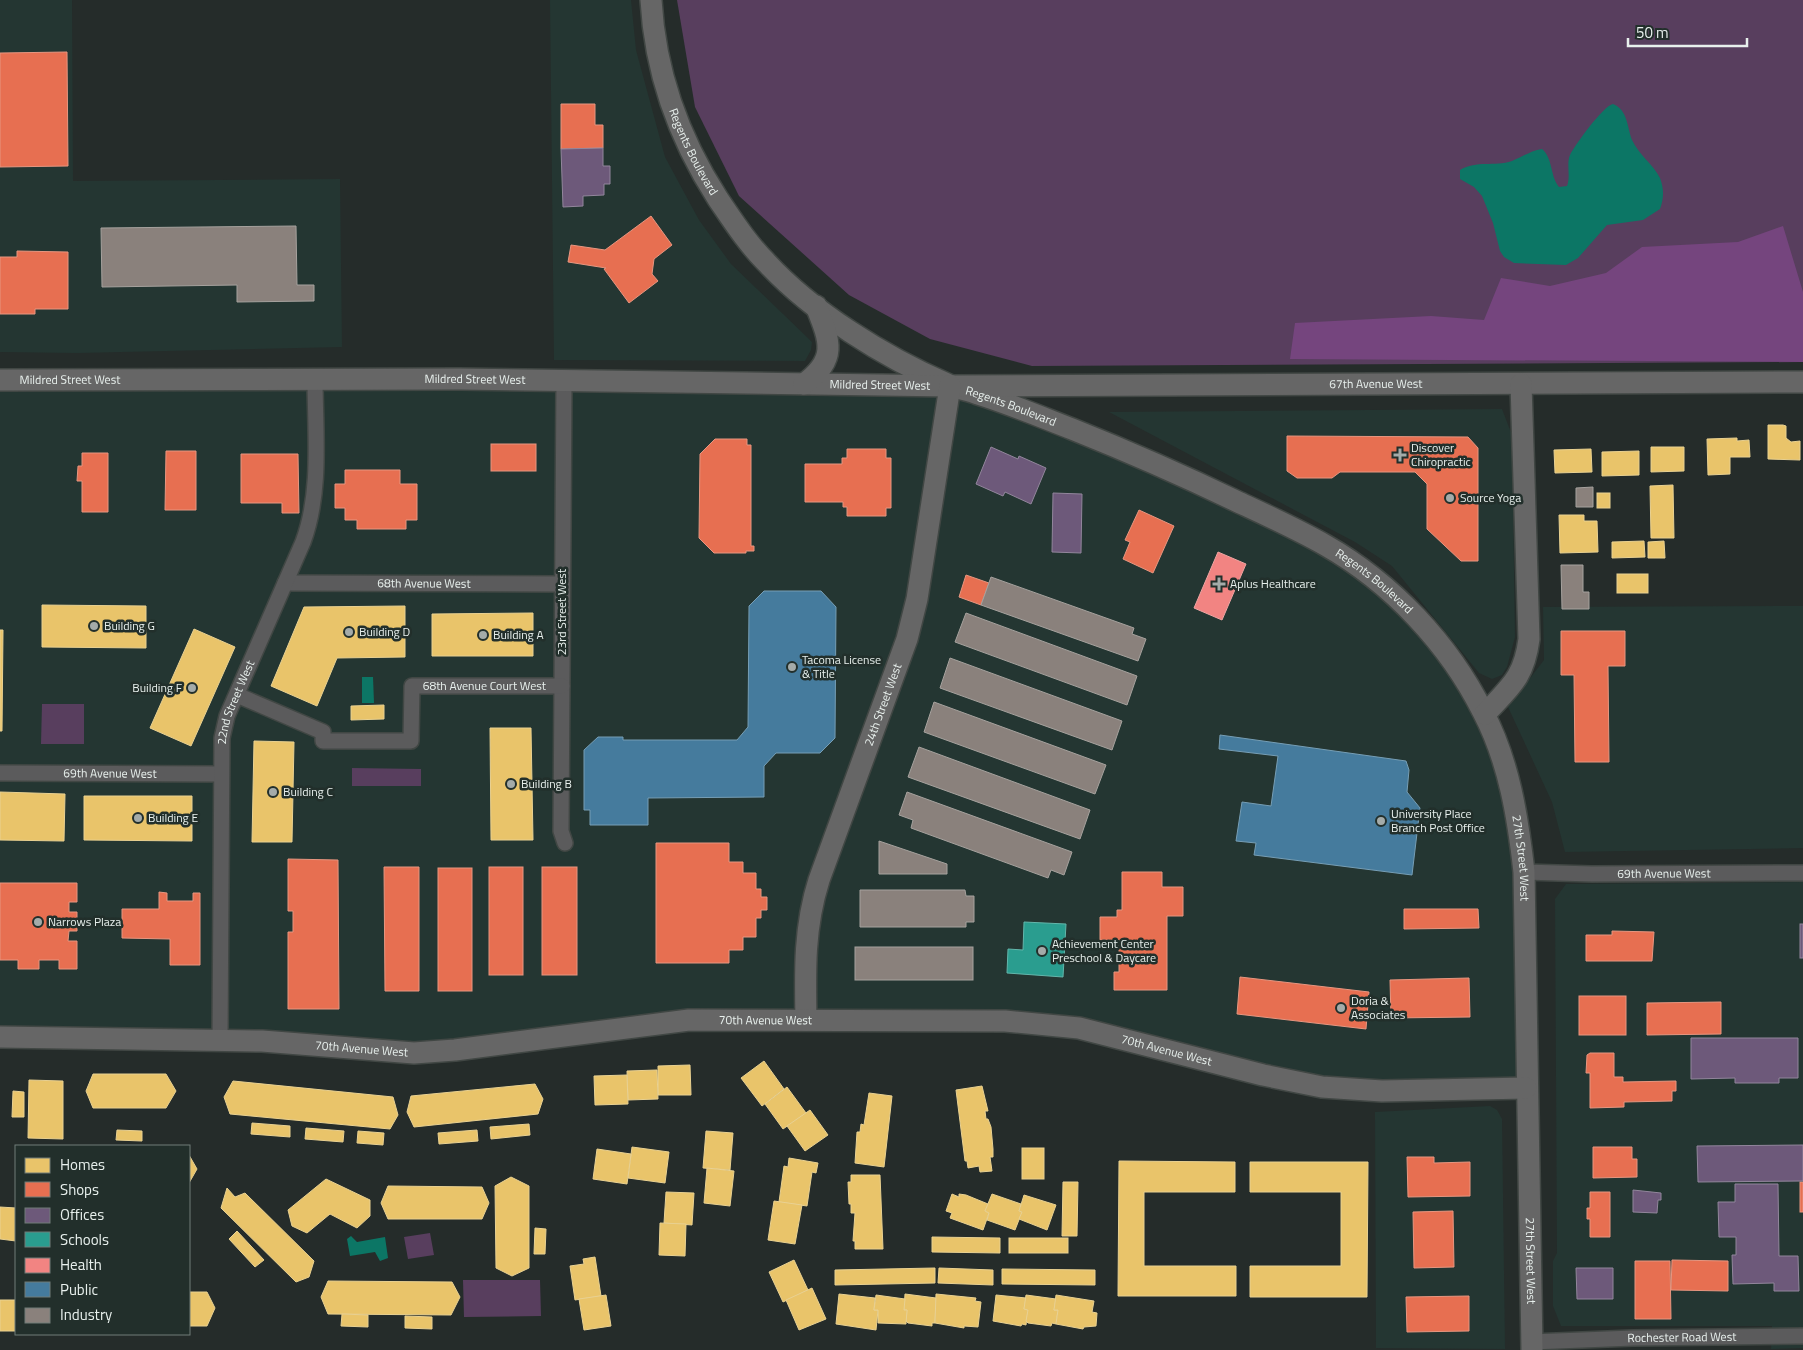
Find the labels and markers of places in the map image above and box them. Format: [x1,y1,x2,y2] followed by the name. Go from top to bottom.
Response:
[1411,438,1471,471] place label: Discover Chiropractic
[1393,448,1407,462] marker: Discover Chiropractic
[1460,488,1521,507] place label: Source Yoga
[1444,492,1456,504] marker: Source Yoga
[1230,574,1316,593] place label: Aplus Healthcare
[1212,577,1226,591] marker: Aplus Healthcare
[104,616,155,635] place label: Building G
[88,620,100,632] marker: Building G
[359,622,410,641] place label: Building D
[493,625,544,644] place label: Building A
[343,626,355,638] marker: Building D
[477,629,489,641] marker: Building A
[802,650,881,683] place label: Tacoma License & Title
[786,661,798,673] marker: Tacoma License & Title
[132,678,182,697] place label: Building F
[186,682,198,694] marker: Building F
[521,774,572,793] place label: Building B
[505,778,517,790] marker: Building B
[283,782,333,801] place label: Building C
[267,786,279,798] marker: Building C
[1391,804,1485,837] place label: University Place Branch Post Office
[148,808,198,827] place label: Building E
[132,812,144,824] marker: Building E
[1375,815,1387,827] marker: University Place Branch Post Office
[48,912,121,931] place label: Narrows Plaza
[32,916,44,928] marker: Narrows Plaza
[1052,934,1156,967] place label: Achievement Center Preschool & Daycare
[1036,945,1048,957] marker: Achievement Center Preschool & Daycare
[1351,991,1406,1024] place label: Doria & Associates
[1335,1002,1347,1014] marker: Doria & Associates

